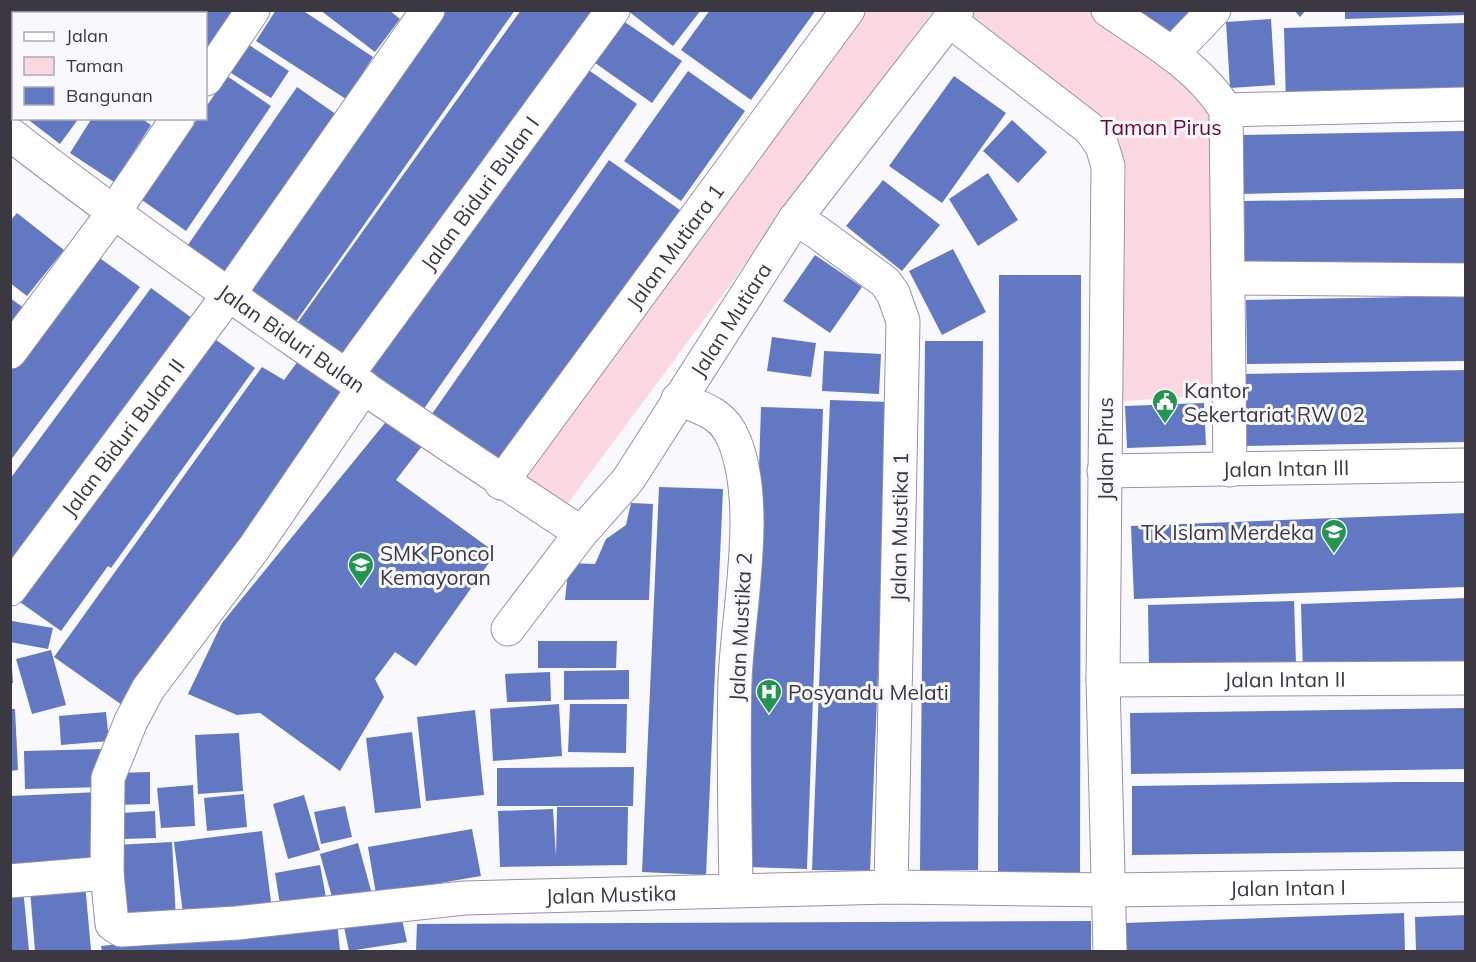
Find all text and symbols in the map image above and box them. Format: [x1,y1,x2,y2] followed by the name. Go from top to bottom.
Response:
[12,12,207,120] legend
[66,24,108,47] text: Jalan
[66,54,123,77] text: Taman
[66,84,153,107] text: Bangunan
[415,111,544,275] street label: Jalan Biduri Bulan I
[1100,114,1222,140] park label: Taman Pirus
[621,178,729,313] street label: Jalan Mutiara 1
[685,258,777,381] street label: Jalan Mutiara
[213,278,370,398] street label: Jalan Biduri Bulan
[56,353,190,521] street label: Jalan Biduri Bulan II
[1184,377,1365,427] place label: Kantor Sekertariat RW 02
[1150,387,1180,425] public building icon: Kantor Sekertariat RW 02
[1092,397,1118,501] street label: Jalan Pirus
[885,452,913,602] street label: Jalan Mustika 1
[1222,454,1350,482] street label: Jalan Intan III
[1319,517,1349,555] school or university icon: TK Islam Merdeka
[1141,519,1314,545] place label: TK Islam Merdeka
[380,540,495,590] place label: SMK Poncol Kemayoran
[346,550,376,588] school or university icon: SMK Poncol Kemayoran
[723,552,757,702] street label: Jalan Mustika 2
[1224,666,1346,692] street label: Jalan Intan II
[754,677,784,715] hospital icon: Posyandu Melati
[788,679,949,705] place label: Posyandu Melati
[1230,874,1346,901] street label: Jalan Intan I
[545,880,677,909] street label: Jalan Mustika

